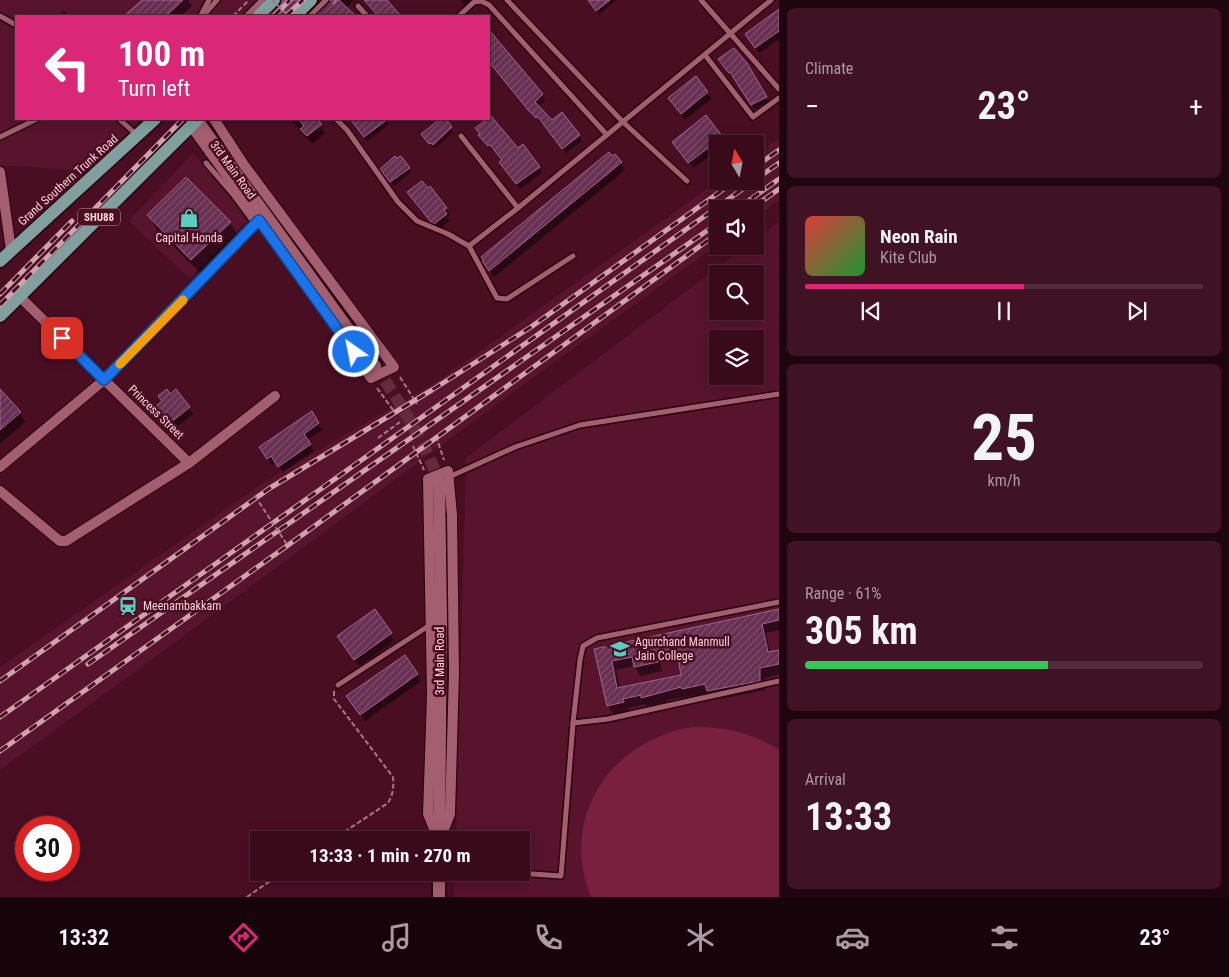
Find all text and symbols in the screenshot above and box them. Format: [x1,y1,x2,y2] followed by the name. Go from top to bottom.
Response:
[118,34,205,75] text: 100 m
[35,35,100,100] icon: left
[805,59,853,78] text: Climate
[118,76,190,101] text: Turn left
[977,84,1031,128] text: 23°
[805,90,819,123] text: −
[1189,90,1203,123] text: +
[15,132,121,228] street label: Grand Southern Trunk Road
[709,135,764,190] north arrow
[709,135,764,385] map controls
[207,138,259,202] street label: 3rd Main Road
[709,200,764,255] button: sound
[178,207,200,229] shop icon: Capital Honda
[78,208,120,226] road number: SHU88
[880,225,958,248] text: Neon Rain
[155,231,223,245] place label: Capital Honda
[880,248,937,267] text: Kite Club
[709,265,764,320] button: search
[857,297,885,325] icon: previous
[990,297,1018,325] icon: pause
[1123,297,1151,325] icon: next
[41,317,83,359] pin
[48,324,76,352] icon: arrive
[327,325,379,377] position arrow
[709,330,764,385] button: layers
[125,382,187,442] street label: Princess Street
[971,400,1037,476] text: 25
[988,471,1020,490] text: km/h
[805,584,881,603] text: Range · 61%
[117,595,139,617] station icon: Meenambakkam
[143,599,221,613] place label: Meenambakkam
[805,609,918,653] text: 305 km
[433,627,447,695] street label: 3rd Main Road
[635,635,730,663] place label: Agurchand Manmull Jain College
[609,638,631,660] school or university icon: Agurchand Manmull Jain College
[805,770,846,789] text: Arrival
[805,795,892,839] text: 13:33
[15,816,80,881] speed limit sign: 30
[309,844,471,867] text: 13:33 · 1 min · 270 m
[226,920,261,955] icon: directions
[379,920,414,955] icon: music
[531,920,566,955] icon: phone
[683,920,718,955] icon: climate
[835,920,870,955] icon: car
[987,920,1022,955] icon: filters
[59,925,109,950] text: 13:32
[1140,925,1170,950] text: 23°

